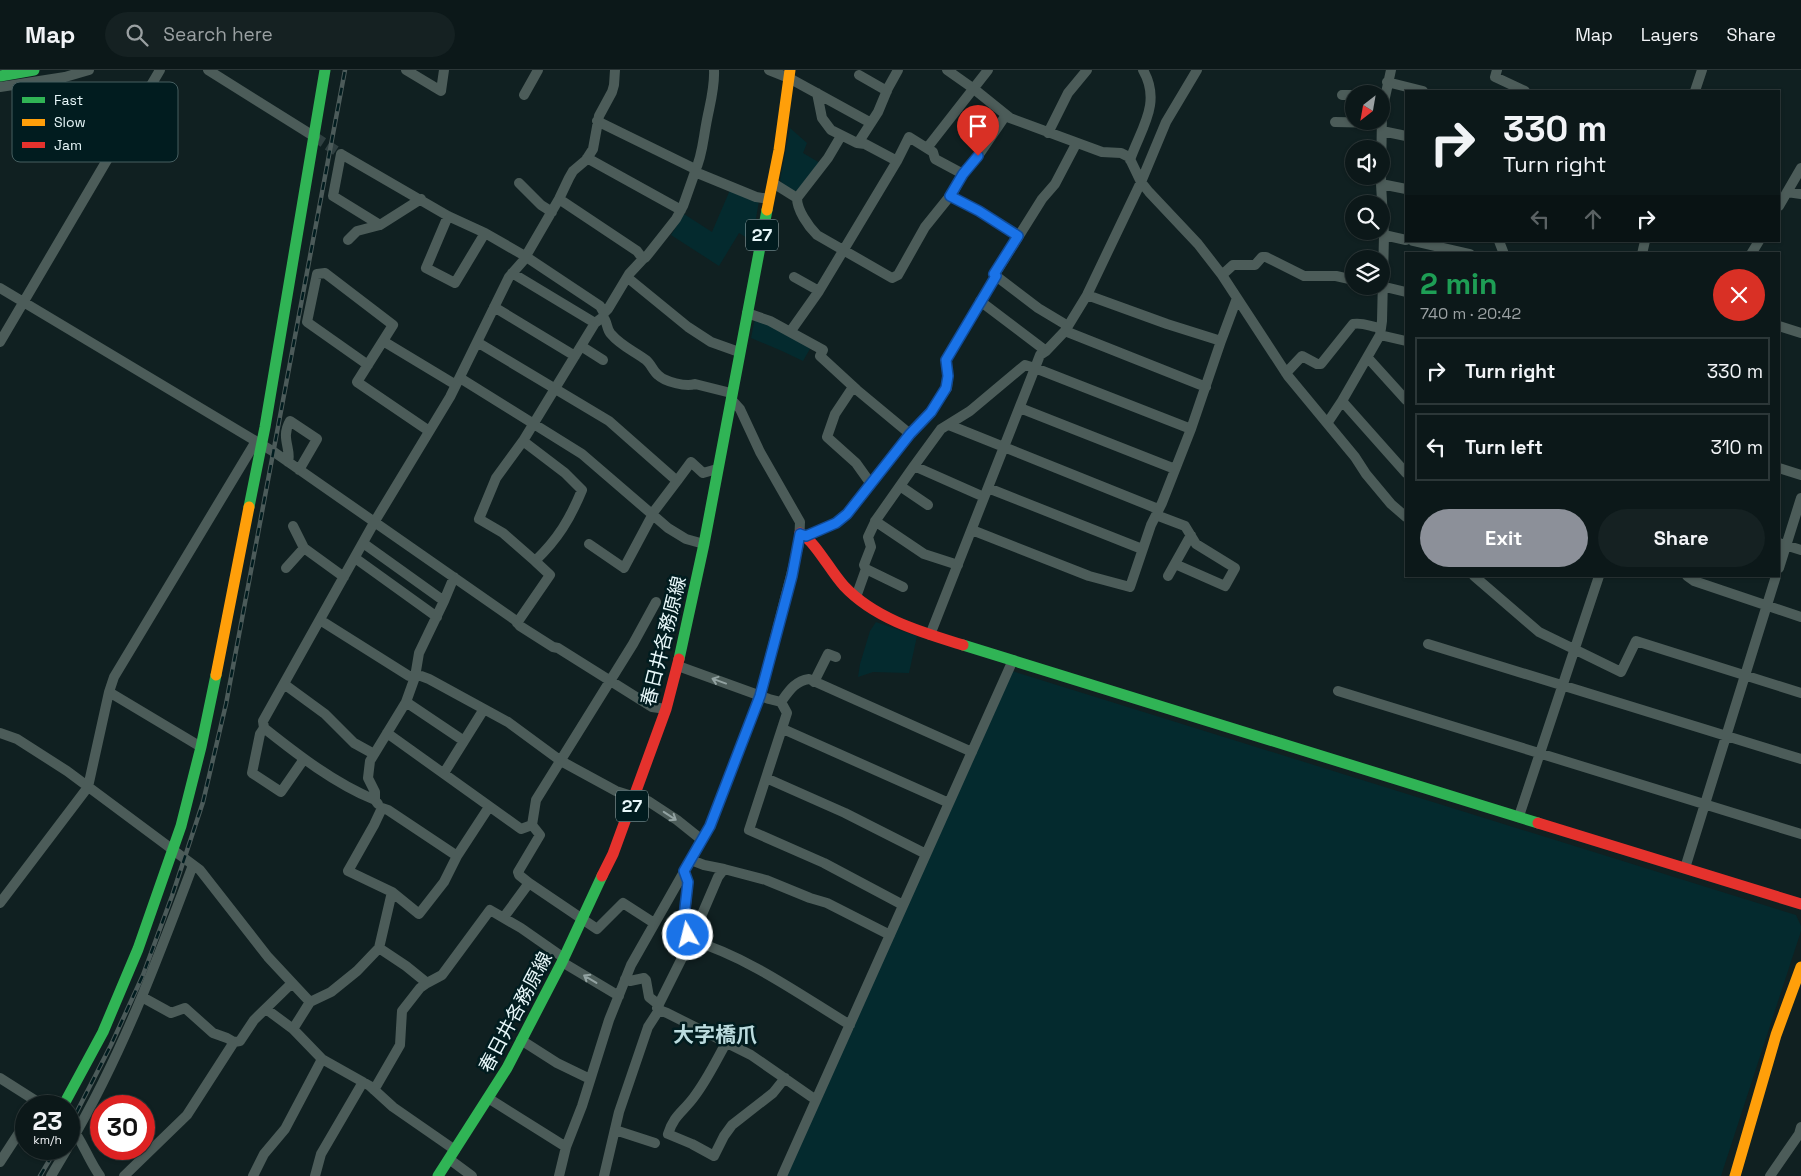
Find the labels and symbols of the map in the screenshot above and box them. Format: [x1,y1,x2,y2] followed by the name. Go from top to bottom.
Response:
[12,82,178,162] legend
[1345,85,1390,130] north arrow
[54,91,83,109] text: Fast
[957,105,999,156] pin
[54,113,86,131] text: Slow
[54,136,82,154] text: Jam
[746,220,778,250] road number: 27
[635,574,692,709] street label: 春日井各務原線
[712,676,728,685] one-way arrow
[616,790,648,821] road number: 27
[663,810,677,821] one-way arrow
[661,908,713,960] position arrow
[473,948,558,1077] street label: 春日井各務原線
[584,974,598,984] one-way arrow
[673,1021,757,1048] district label: 大字橋爪
[90,1095,155,1160] speed limit sign: 30

